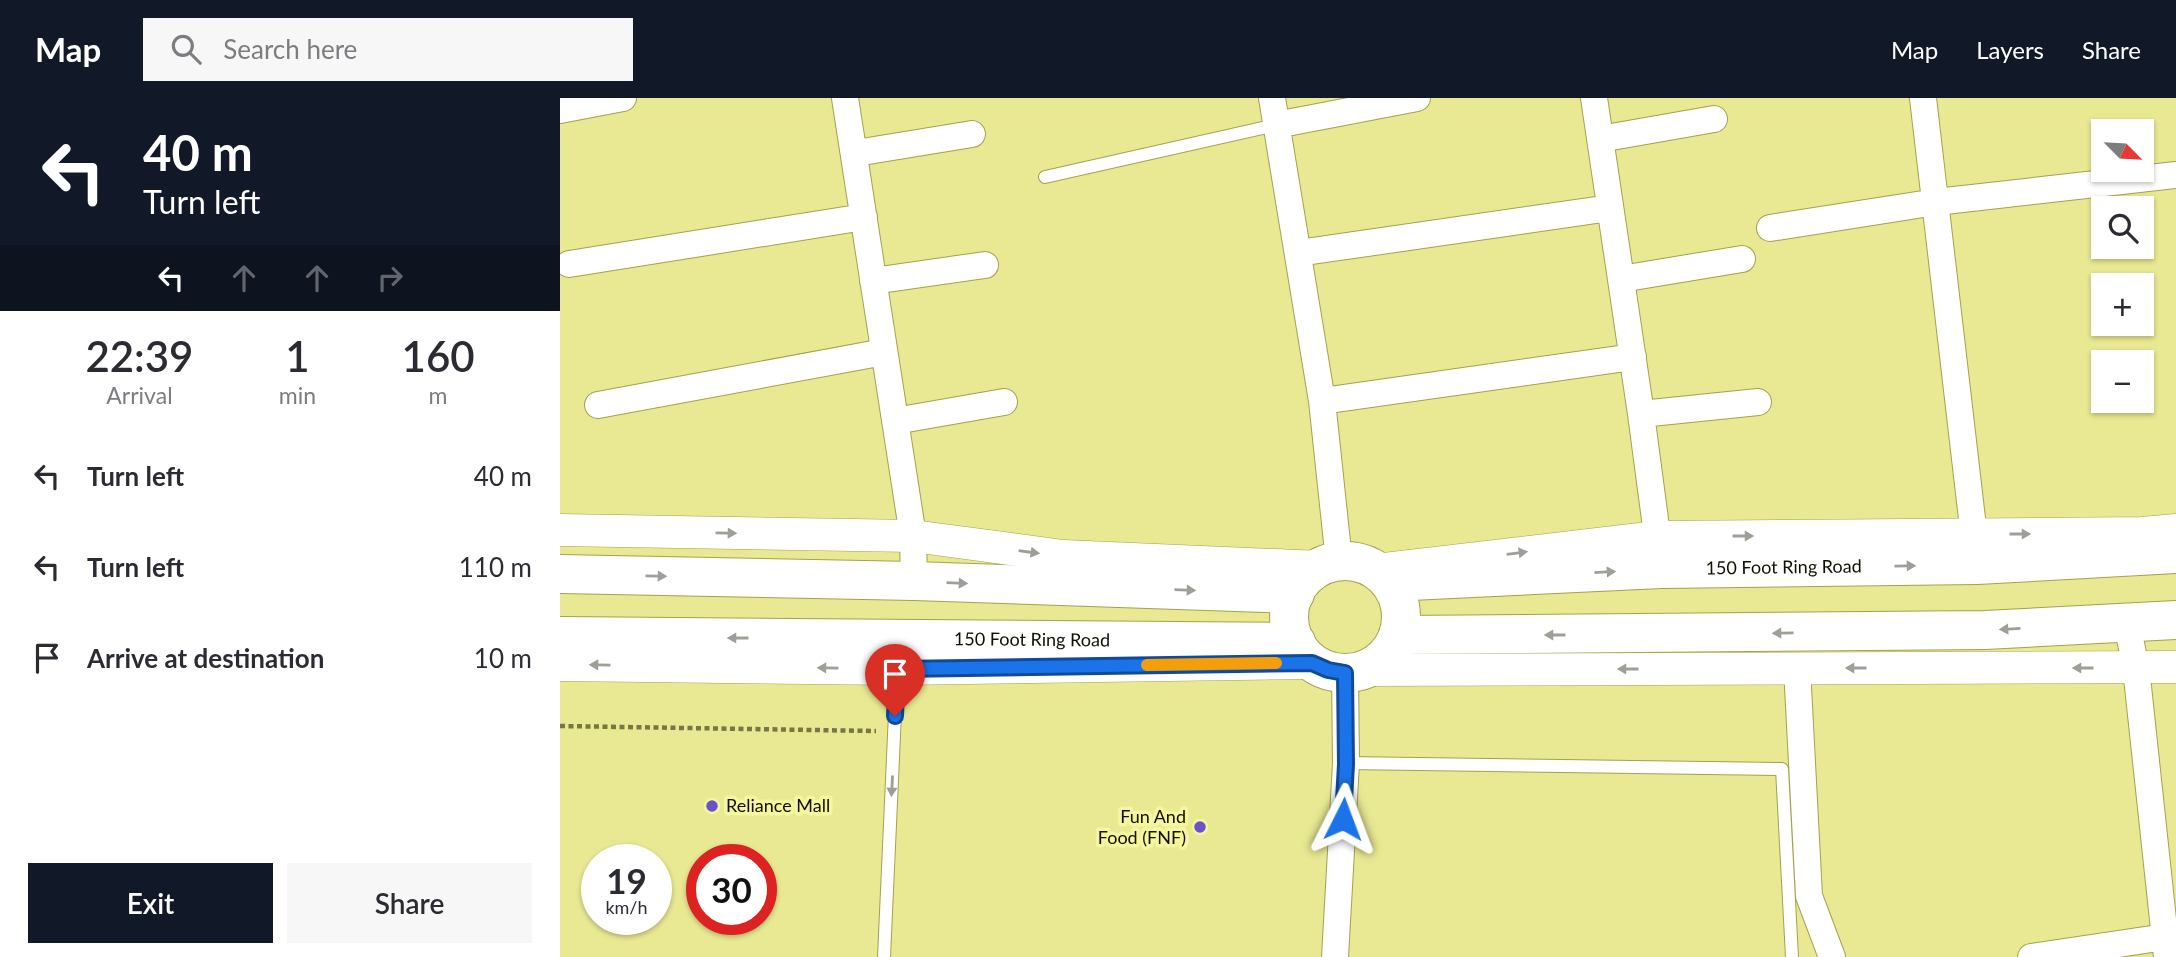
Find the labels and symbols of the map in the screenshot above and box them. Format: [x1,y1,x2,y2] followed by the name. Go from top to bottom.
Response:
[2091,119,2154,182] north arrow
[715,527,737,539] one-way arrow
[2009,528,2031,540] one-way arrow
[1732,530,1754,542] one-way arrow
[1018,546,1040,557] one-way arrow
[1506,547,1528,558] one-way arrow
[1705,554,1862,578] street label: 150 Foot Ring Road
[1895,560,1917,572] one-way arrow
[1594,566,1616,577] one-way arrow
[646,570,668,582] one-way arrow
[947,577,969,588] one-way arrow
[1174,584,1196,596] one-way arrow
[1999,624,2021,635] one-way arrow
[954,627,1110,650] street label: 150 Foot Ring Road
[1771,627,1793,639] one-way arrow
[1544,629,1566,641] one-way arrow
[727,632,749,644] one-way arrow
[865,644,925,716] pin
[589,660,611,671] one-way arrow
[817,662,839,674] one-way arrow
[1845,662,1867,674] one-way arrow
[2072,662,2094,674] one-way arrow
[1617,663,1639,675] one-way arrow
[886,775,897,797] one-way arrow
[1306,782,1380,856] position arrow
[726,794,830,816] place label: Reliance Mall
[704,798,720,814] marker: Reliance Mall
[1098,805,1186,848] place label: Fun And Food (FNF)
[1192,819,1208,835] marker: Fun And Food (FNF)
[686,844,777,935] speed limit sign: 30

